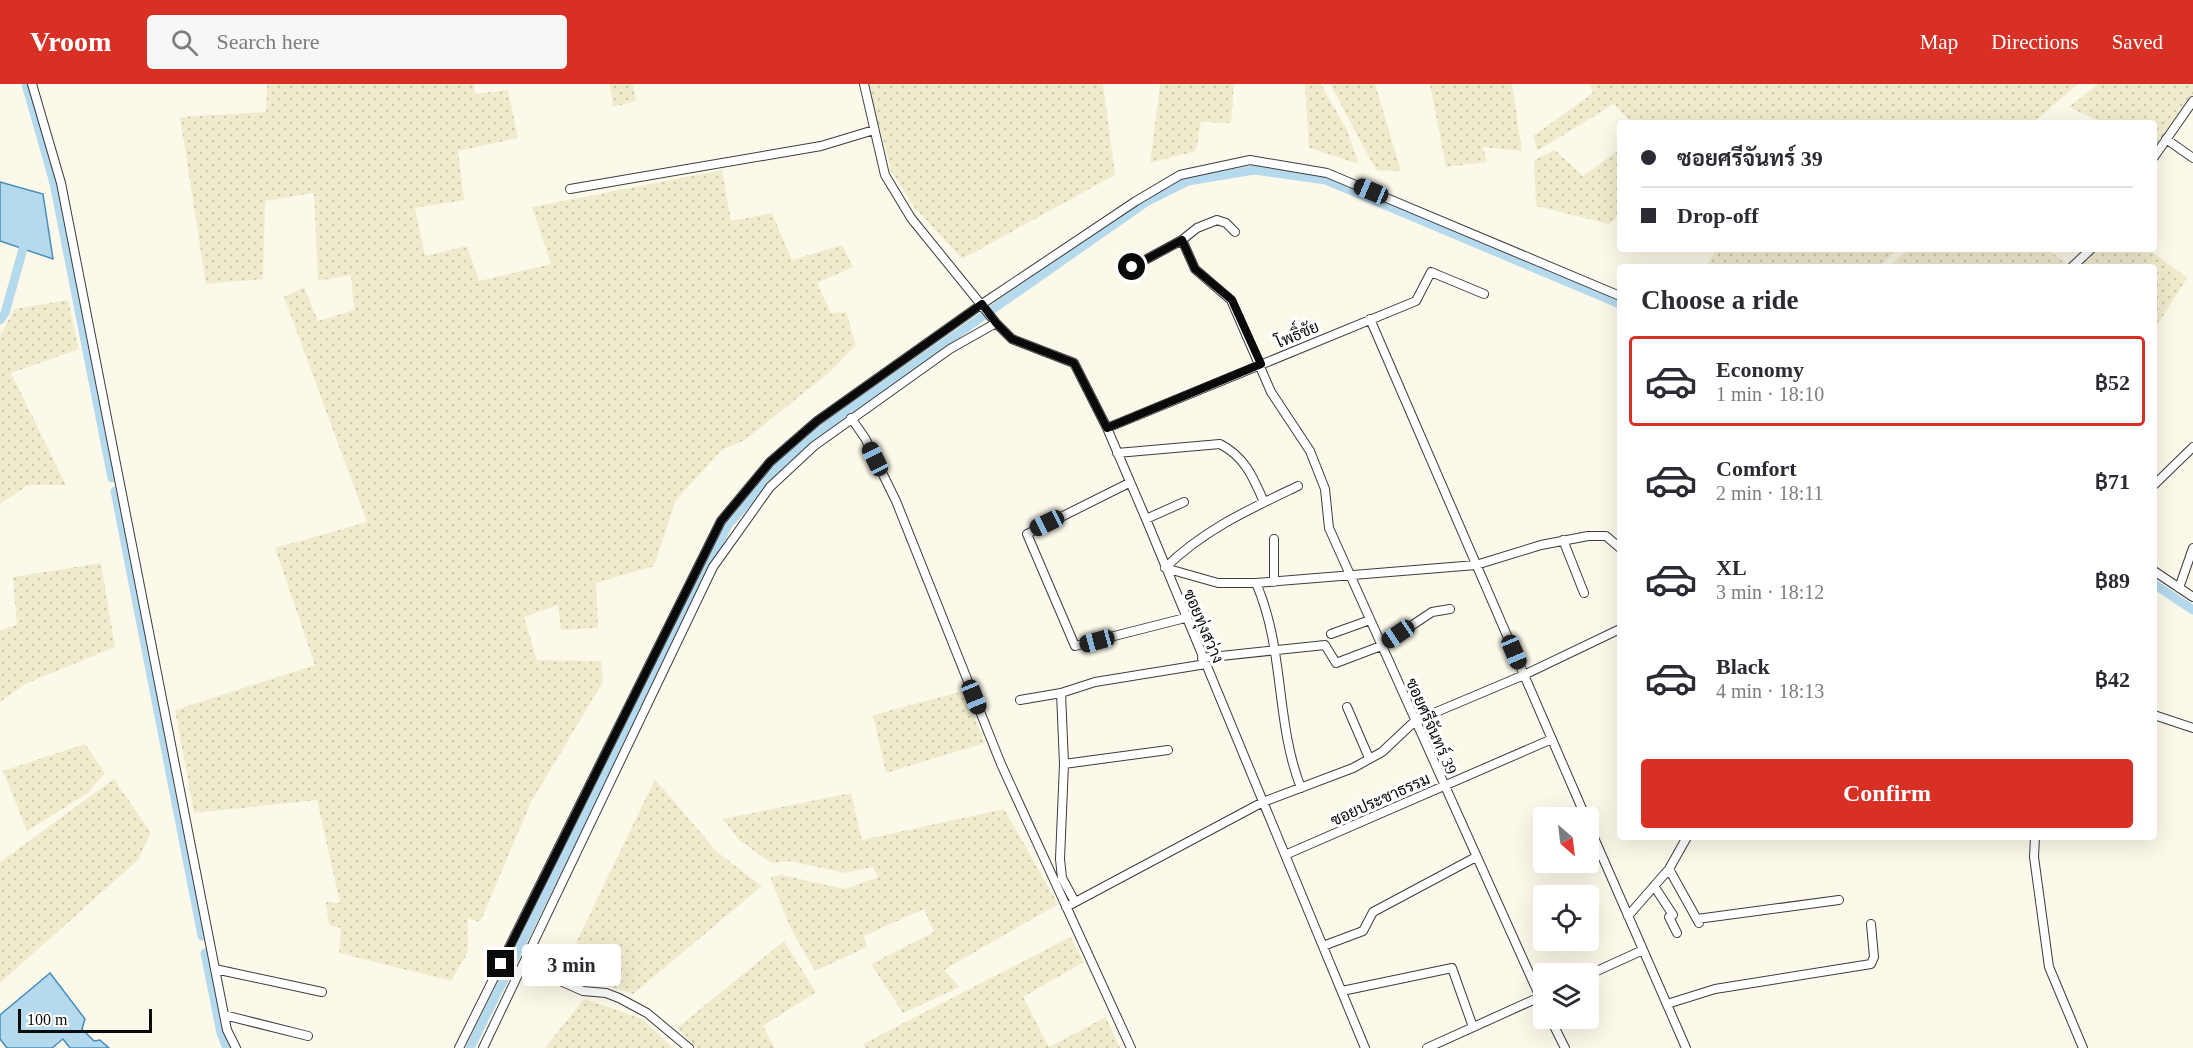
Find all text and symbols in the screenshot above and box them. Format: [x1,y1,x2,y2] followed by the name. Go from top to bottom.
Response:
[147,15,567,69] search box
[30,26,111,57] text: Vroom
[168,26,201,59] icon: search
[216,29,320,54] text: Search here
[1920,30,1958,54] text: Map
[1991,30,2079,54] text: Directions
[2112,30,2163,54] text: Saved
[1677,146,1823,171] text: ซอยศรีจันทร์ 39
[1351,176,1391,206] car
[1677,203,1758,228] text: Drop-off
[1118,253,1145,280] route start
[1641,285,1799,315] text: Choose a ride
[1270,312,1321,351] street label: โพธิ์ชัย
[1644,354,1698,408] icon: car
[1716,357,1804,382] text: Economy
[2095,370,2130,395] text: ฿52
[1716,383,1824,405] text: 1 min · 18:10
[859,439,891,479] car
[1644,453,1698,507] icon: car
[1716,456,1797,481] text: Comfort
[2095,469,2130,494] text: ฿71
[1716,482,1824,504] text: 2 min · 18:11
[1027,507,1067,539] car
[1644,552,1698,606] icon: car
[1716,555,1747,580] text: XL
[2095,568,2130,593] text: ฿89
[1716,581,1824,603] text: 3 min · 18:12
[1178,586,1229,667] street label: ซอยทุ่งสว่าง
[1378,616,1418,652] car
[1077,628,1117,654] car
[1499,632,1529,672] car
[1644,651,1698,705] icon: car
[1716,654,1770,679] text: Black
[2095,667,2130,692] text: ฿42
[1403,674,1464,777] street label: ซอยศรีจันทร์ 39
[959,677,989,717] car
[1716,680,1824,702] text: 4 min · 18:13
[1641,759,2133,828] button: Confirm
[1328,770,1432,829] street label: ซอยประชาธรรม
[1533,807,1599,873] north arrow
[1533,807,1599,1029] map controls
[1533,885,1599,951] button: locate
[522,943,621,985] callout: 3 min
[487,950,514,977] route end
[547,954,596,976] text: 3 min
[1533,963,1599,1029] button: layers
[18,1006,152,1034] scale bar
[27,1011,67,1028] text: 100 m

